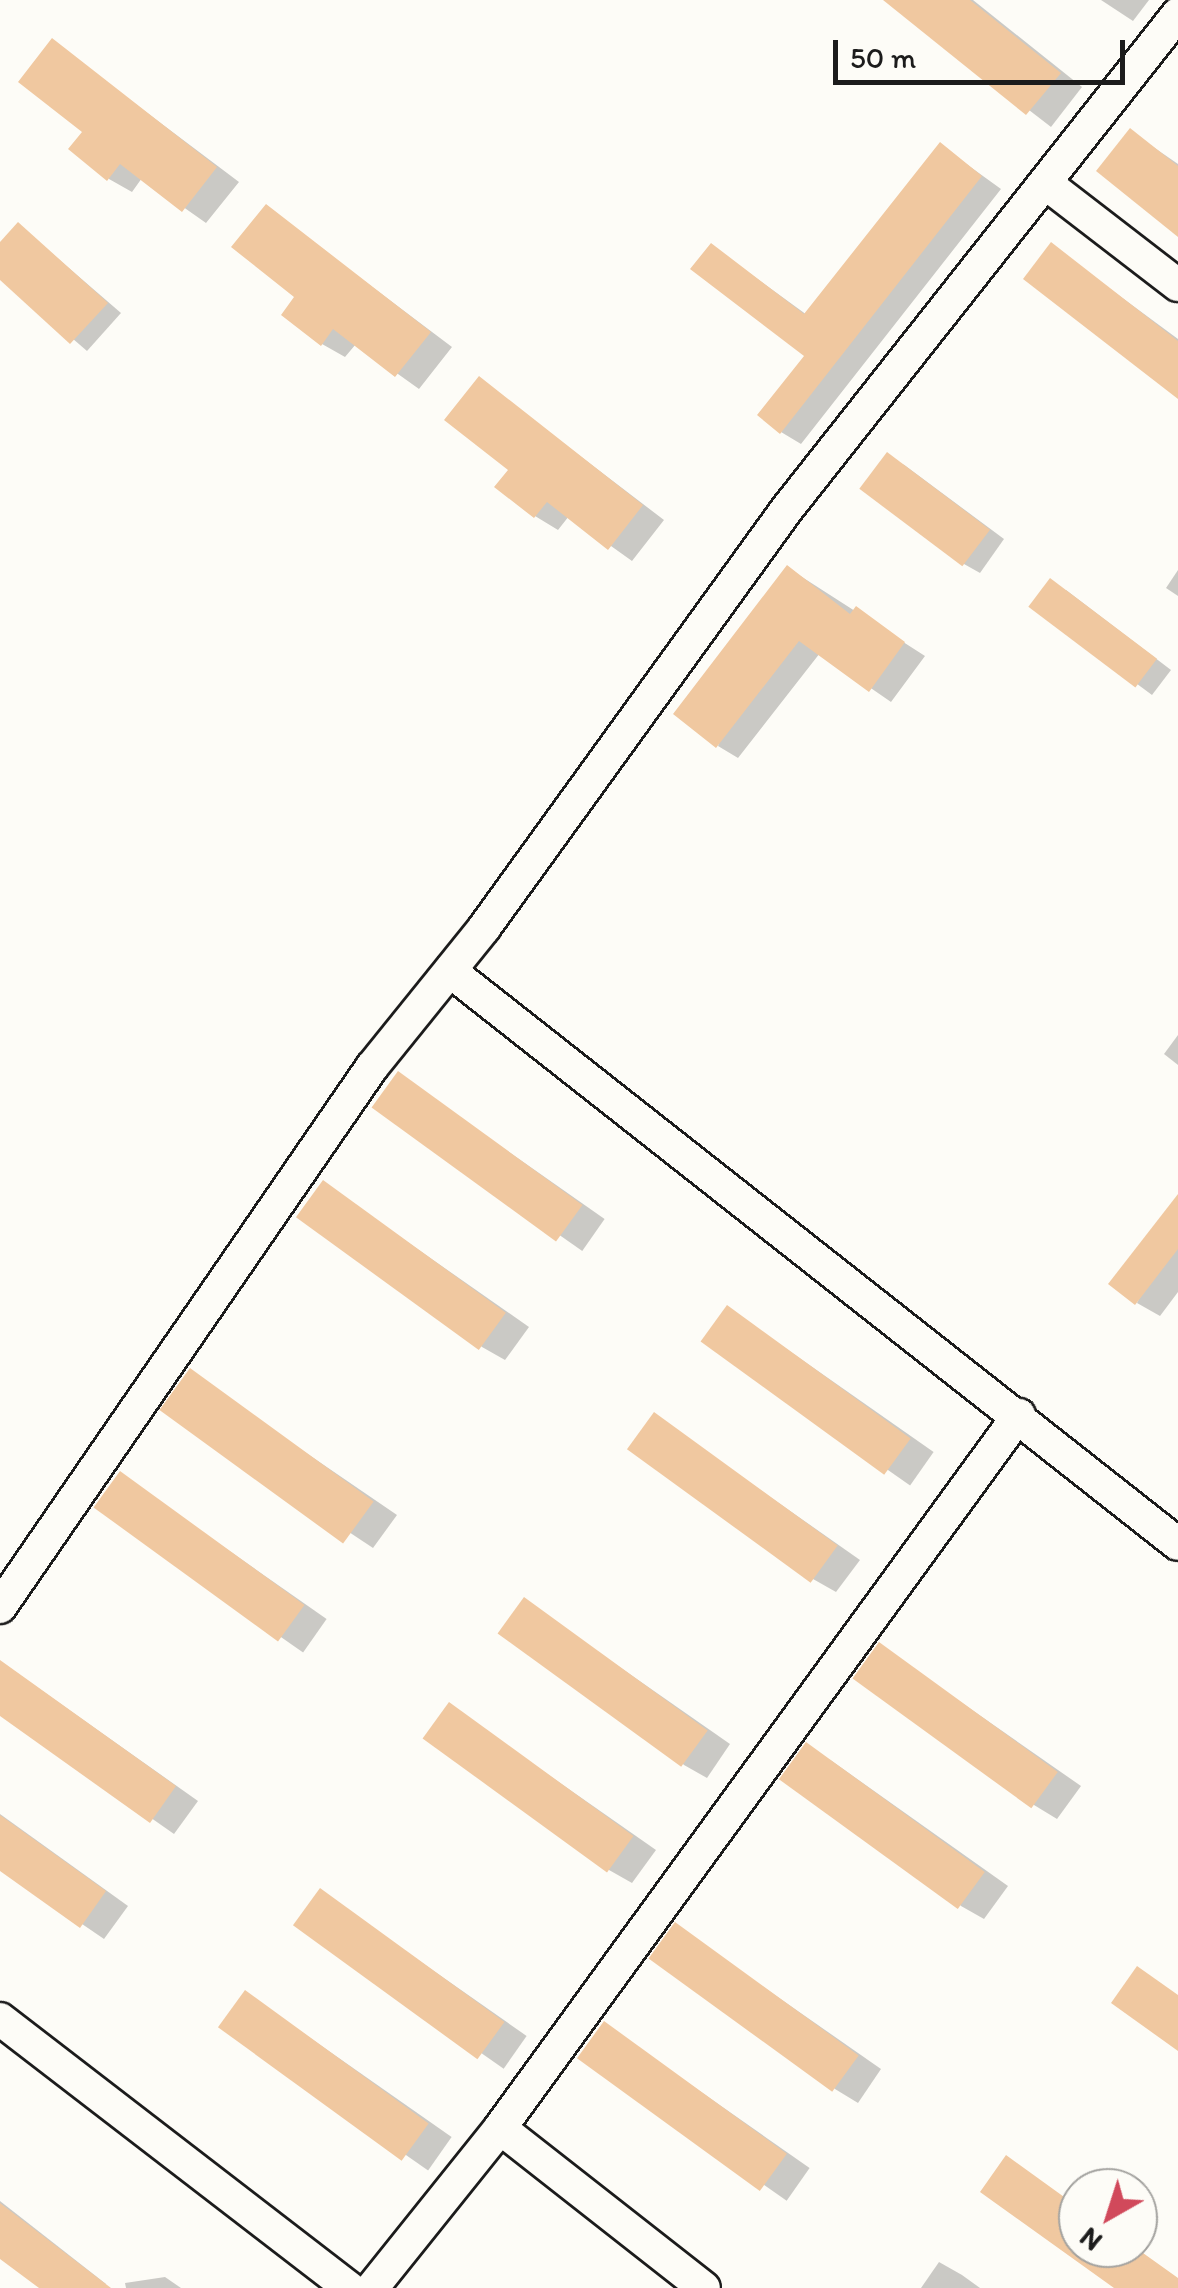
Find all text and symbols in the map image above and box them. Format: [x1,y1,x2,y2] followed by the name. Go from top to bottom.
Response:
[838,20,1130,82] scale bar
[850,39,916,76] text: 50 m
[1058,2168,1158,2268] north arrow
[1072,2221,1108,2259] text: N

